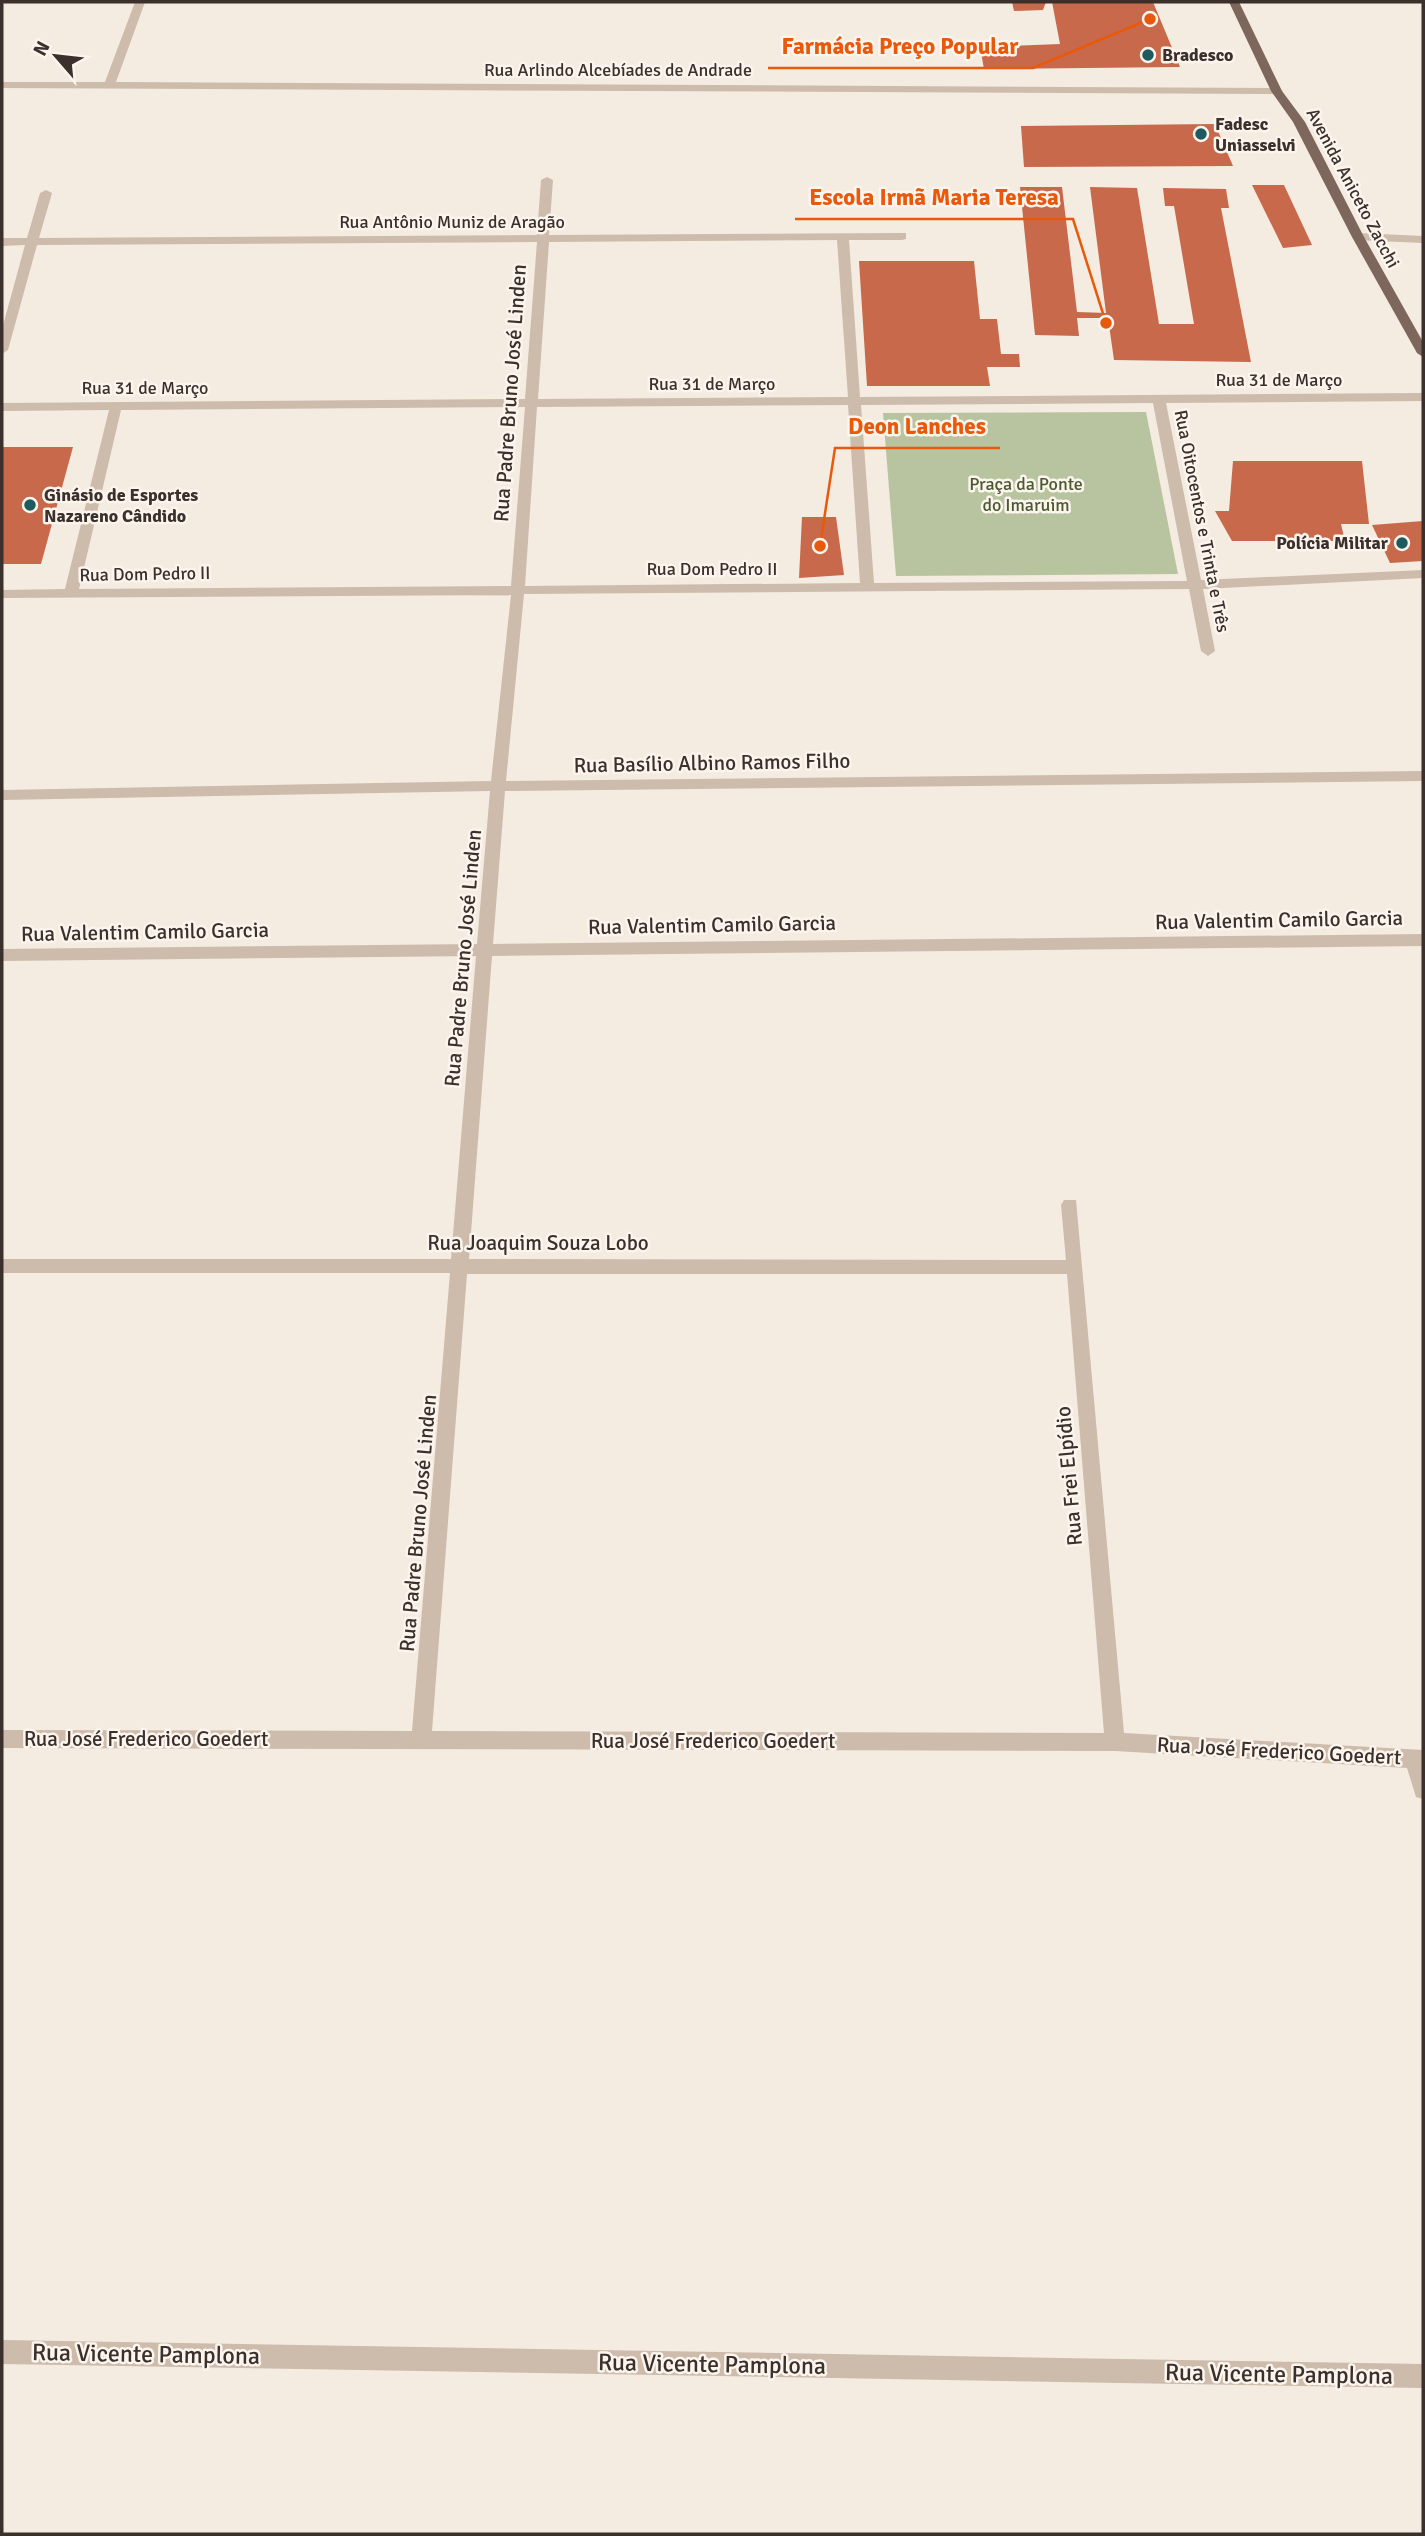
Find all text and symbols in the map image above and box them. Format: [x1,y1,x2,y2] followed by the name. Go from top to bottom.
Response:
[21,21,91,91] north arrow
[768,24,1033,68] callout: Farmácia Preço Popular
[782,32,1019,61] text: Farmácia Preço Popular
[28,37,56,60] text: N
[1162,44,1234,66] place label: Bradesco
[1140,47,1156,63] marker: Bradesco
[484,59,752,81] street label: Rua Arlindo Alcebíades de Andrade
[1302,104,1404,272] street label: Avenida Aniceto Zacchi
[1215,113,1296,156] place label: Fadesc Uniasselvi
[1193,126,1209,142] marker: Fadesc Uniasselvi
[795,175,1073,219] callout: Escola Irmã Maria Teresa
[809,183,1059,212] text: Escola Irmã Maria Teresa
[339,211,565,233] street label: Rua Antônio Muniz de Aragão
[488,263,532,523] street label: Rua Padre Bruno José Linden
[1216,369,1342,391] street label: Rua 31 de Março
[649,373,775,395] street label: Rua 31 de Março
[82,377,208,399] street label: Rua 31 de Março
[835,404,1000,448] callout: Deon Lanches
[1170,408,1234,634] street label: Rua Oitocentos e Trinta e Três
[848,412,986,441] text: Deon Lanches
[969,473,1083,516] park label: Praça da Ponte do Imaruim
[44,484,198,527] place label: Ginásio de Esportes Nazareno Cândido
[22,497,38,513] marker: Ginásio de Esportes Nazareno Cândido
[1276,532,1389,554] place label: Polícia Militar
[1394,535,1410,551] marker: Polícia Militar
[646,558,778,580] street label: Rua Dom Pedro II
[79,562,211,586] street label: Rua Dom Pedro II
[573,748,851,778] street label: Rua Basílio Albino Ramos Filho
[439,828,487,1088] street label: Rua Padre Bruno José Linden
[1155,905,1403,935] street label: Rua Valentim Camilo Garcia
[588,910,836,940] street label: Rua Valentim Camilo Garcia
[21,917,269,947] street label: Rua Valentim Camilo Garcia
[427,1230,649,1256] street label: Rua Joaquim Souza Lobo
[394,1393,442,1653] street label: Rua Padre Bruno José Linden
[1050,1405,1088,1547] street label: Rua Frei Elpídio
[24,1726,268,1752] street label: Rua José Frederico Goedert
[591,1728,835,1754] street label: Rua José Frederico Goedert
[1156,1732,1402,1770] street label: Rua José Frederico Goedert
[32,2337,260,2371] street label: Rua Vicente Pamplona
[598,2347,826,2381] street label: Rua Vicente Pamplona
[1165,2357,1393,2391] street label: Rua Vicente Pamplona

